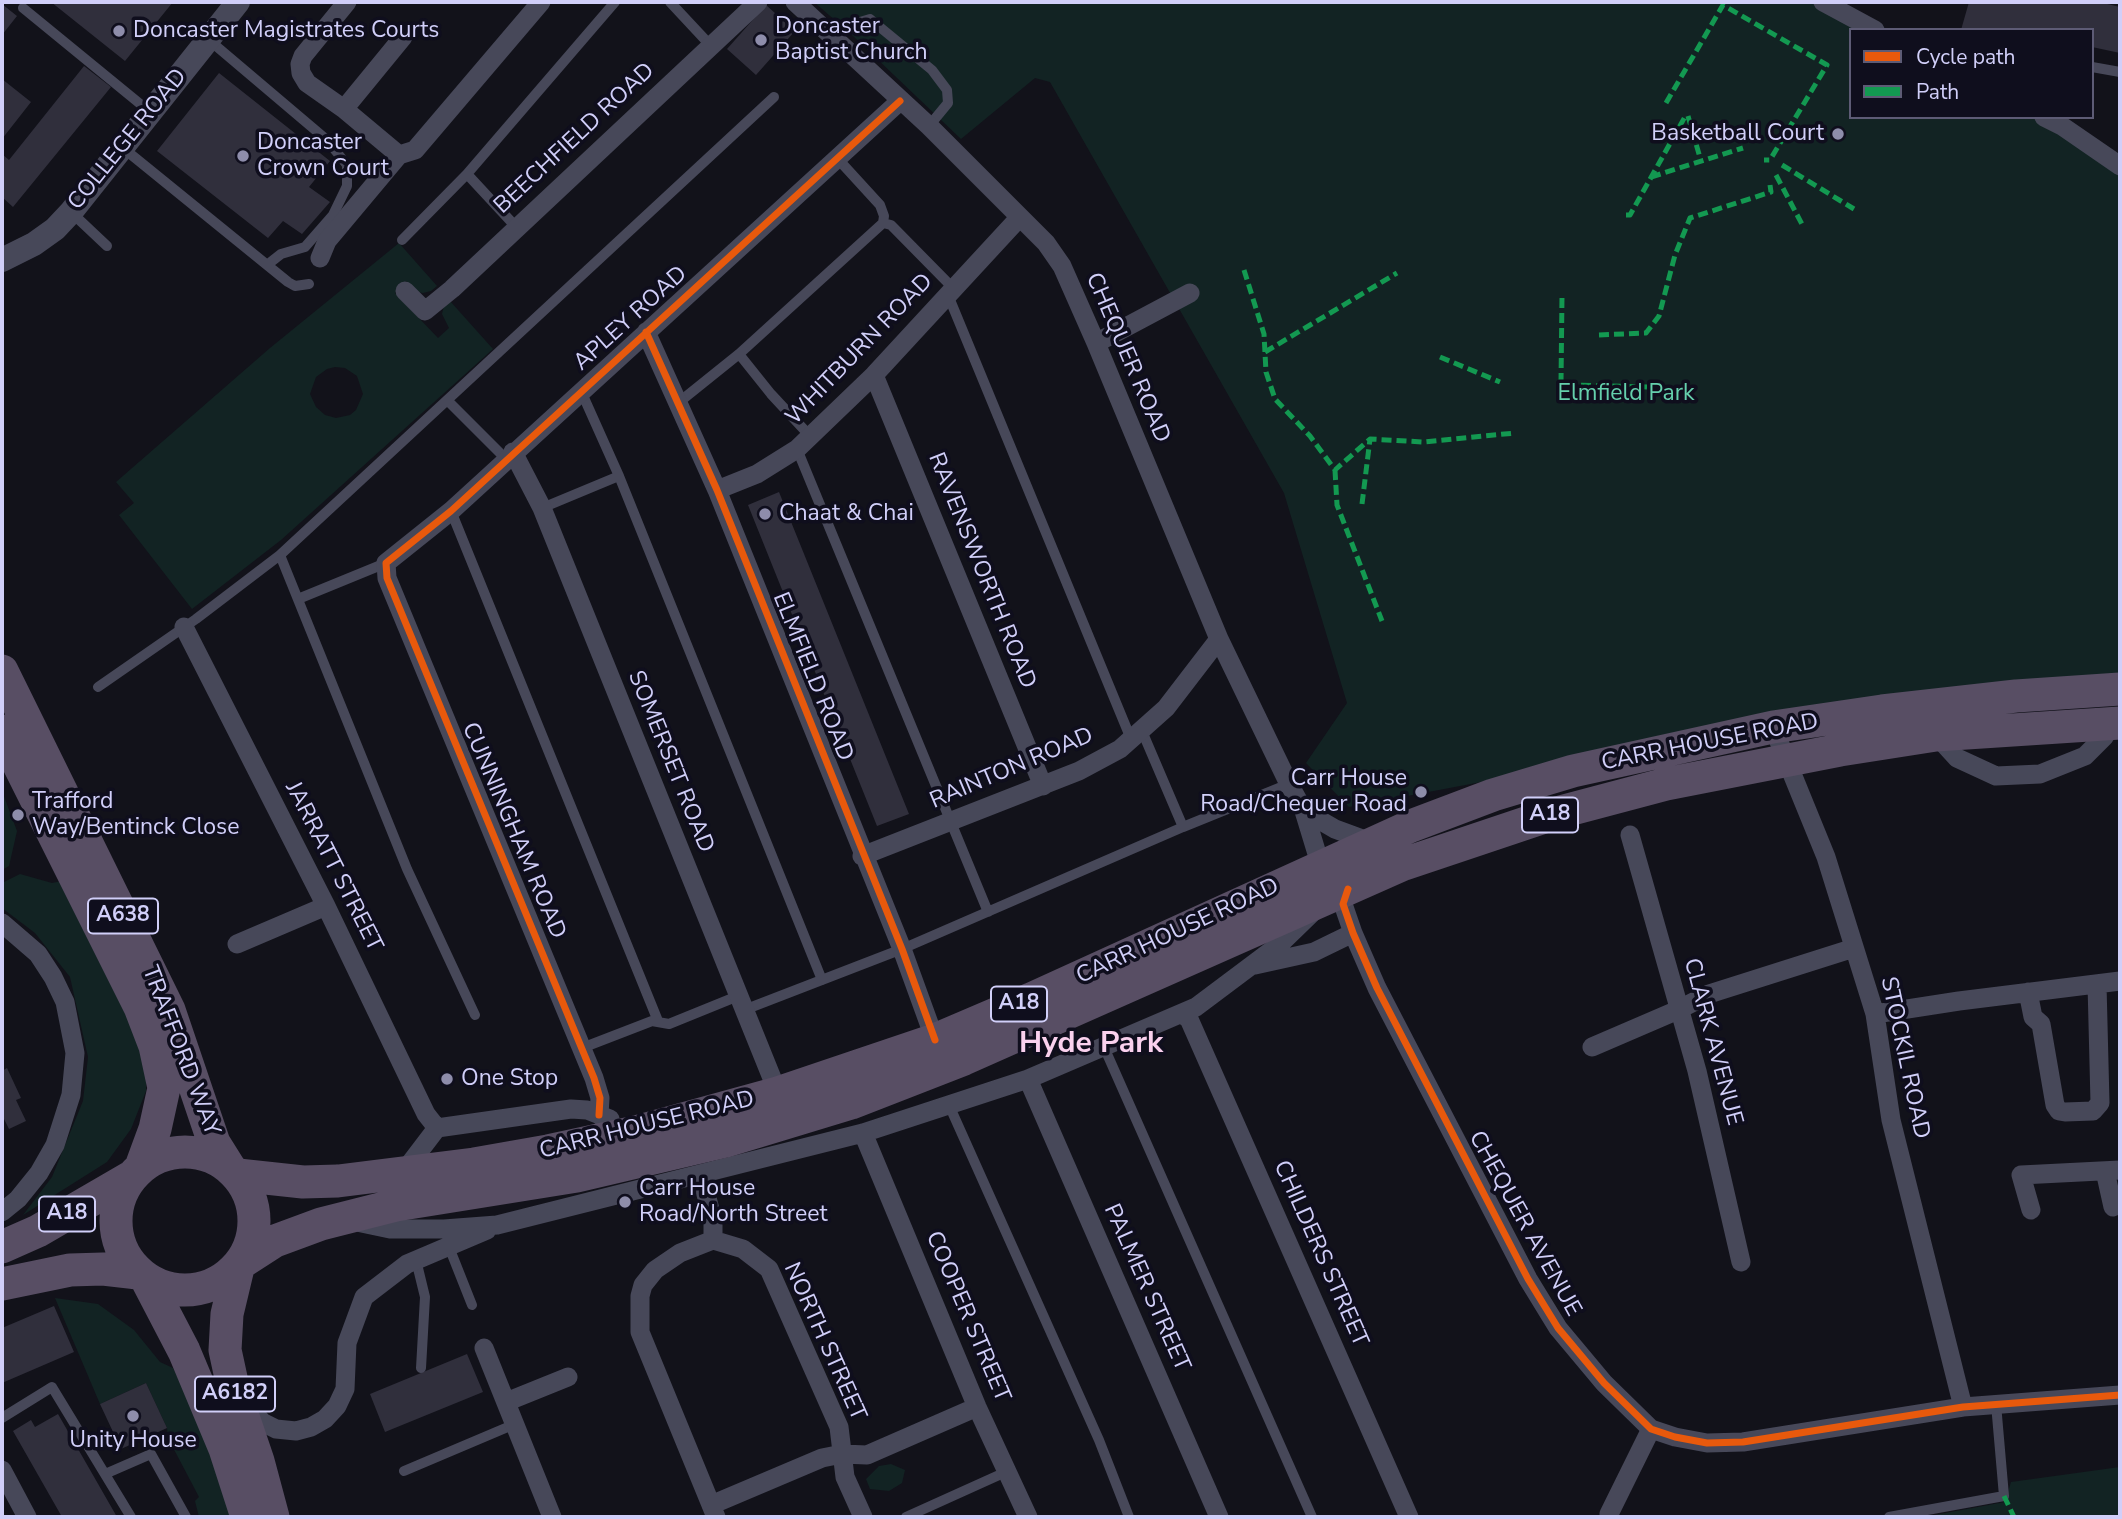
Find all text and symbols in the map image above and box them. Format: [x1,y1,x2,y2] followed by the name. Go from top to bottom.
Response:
[775,13,928,67] place label: Doncaster Baptist Church
[133,17,439,45] place label: Doncaster Magistrates Courts
[111,23,127,39] marker: Doncaster Magistrates Courts
[1849,28,2094,119] legend
[753,32,769,48] marker: Doncaster Baptist Church
[1916,43,2015,71] text: Cycle path
[489,58,661,220] street label: BEECHFIELD ROAD
[63,64,193,216] street label: COLLEGE ROAD
[1916,78,1959,106] text: Path
[1651,120,1824,148] place label: Basketball Court
[1830,126,1846,142] marker: Basketball Court
[257,129,389,183] place label: Doncaster Crown Court
[235,148,251,164] marker: Doncaster Crown Court
[569,261,693,377] street label: APLEY ROAD
[781,269,939,431] street label: WHITBURN ROAD
[1079,269,1175,447] street label: CHEQUER ROAD
[1558,380,1694,408] park label: Elmfield Park
[921,449,1041,693] street label: RAVENSWORTH ROAD
[779,500,914,528] place label: Chaat & Chai
[757,506,773,522] marker: Chaat & Chai
[766,589,858,765] street label: ELMFIELD ROAD
[621,667,719,857] street label: SOMERSET ROAD
[1599,708,1821,778] street label: CARR HOUSE ROAD
[455,719,571,943] street label: CUNNINGHAM ROAD
[926,722,1098,816] street label: RAINTON ROAD
[1200,765,1407,819] place label: Carr House Road/Chequer Road
[278,777,388,957] street label: JARRATT STREET
[1413,784,1429,800] marker: Carr House Road/Chequer Road
[32,788,239,842] place label: Trafford Way/Bentinck Close
[1522,798,1578,832] road number: A18
[10,807,26,823] marker: Trafford Way/Bentinck Close
[1072,873,1284,991] street label: CARR HOUSE ROAD
[88,898,158,934] road number: A638
[1676,955,1748,1129] street label: CLARK AVENUE
[135,962,225,1140] street label: TRAFFORD WAY
[1873,974,1935,1142] street label: STOCKIL ROAD
[991,986,1047,1021] road number: A18
[1019,1027,1163,1063] district label: Hyde Park
[461,1065,558,1093] place label: One Stop
[439,1071,455,1087] marker: One Stop
[537,1086,757,1166] street label: CARR HOUSE ROAD
[1462,1127,1586,1321] street label: CHEQUER AVENUE
[1267,1157,1373,1351] street label: CHILDERS STREET
[639,1175,827,1229] place label: Carr House Road/North Street
[617,1194,633,1210] marker: Carr House Road/North Street
[39,1196,95,1232] road number: A18
[1097,1200,1195,1376] street label: PALMER STREET
[919,1227,1015,1407] street label: COOPER STREET
[777,1259,871,1425] street label: NORTH STREET
[195,1376,275,1412] road number: A6182
[125,1408,141,1424] marker: Unity House
[69,1427,197,1455] place label: Unity House

